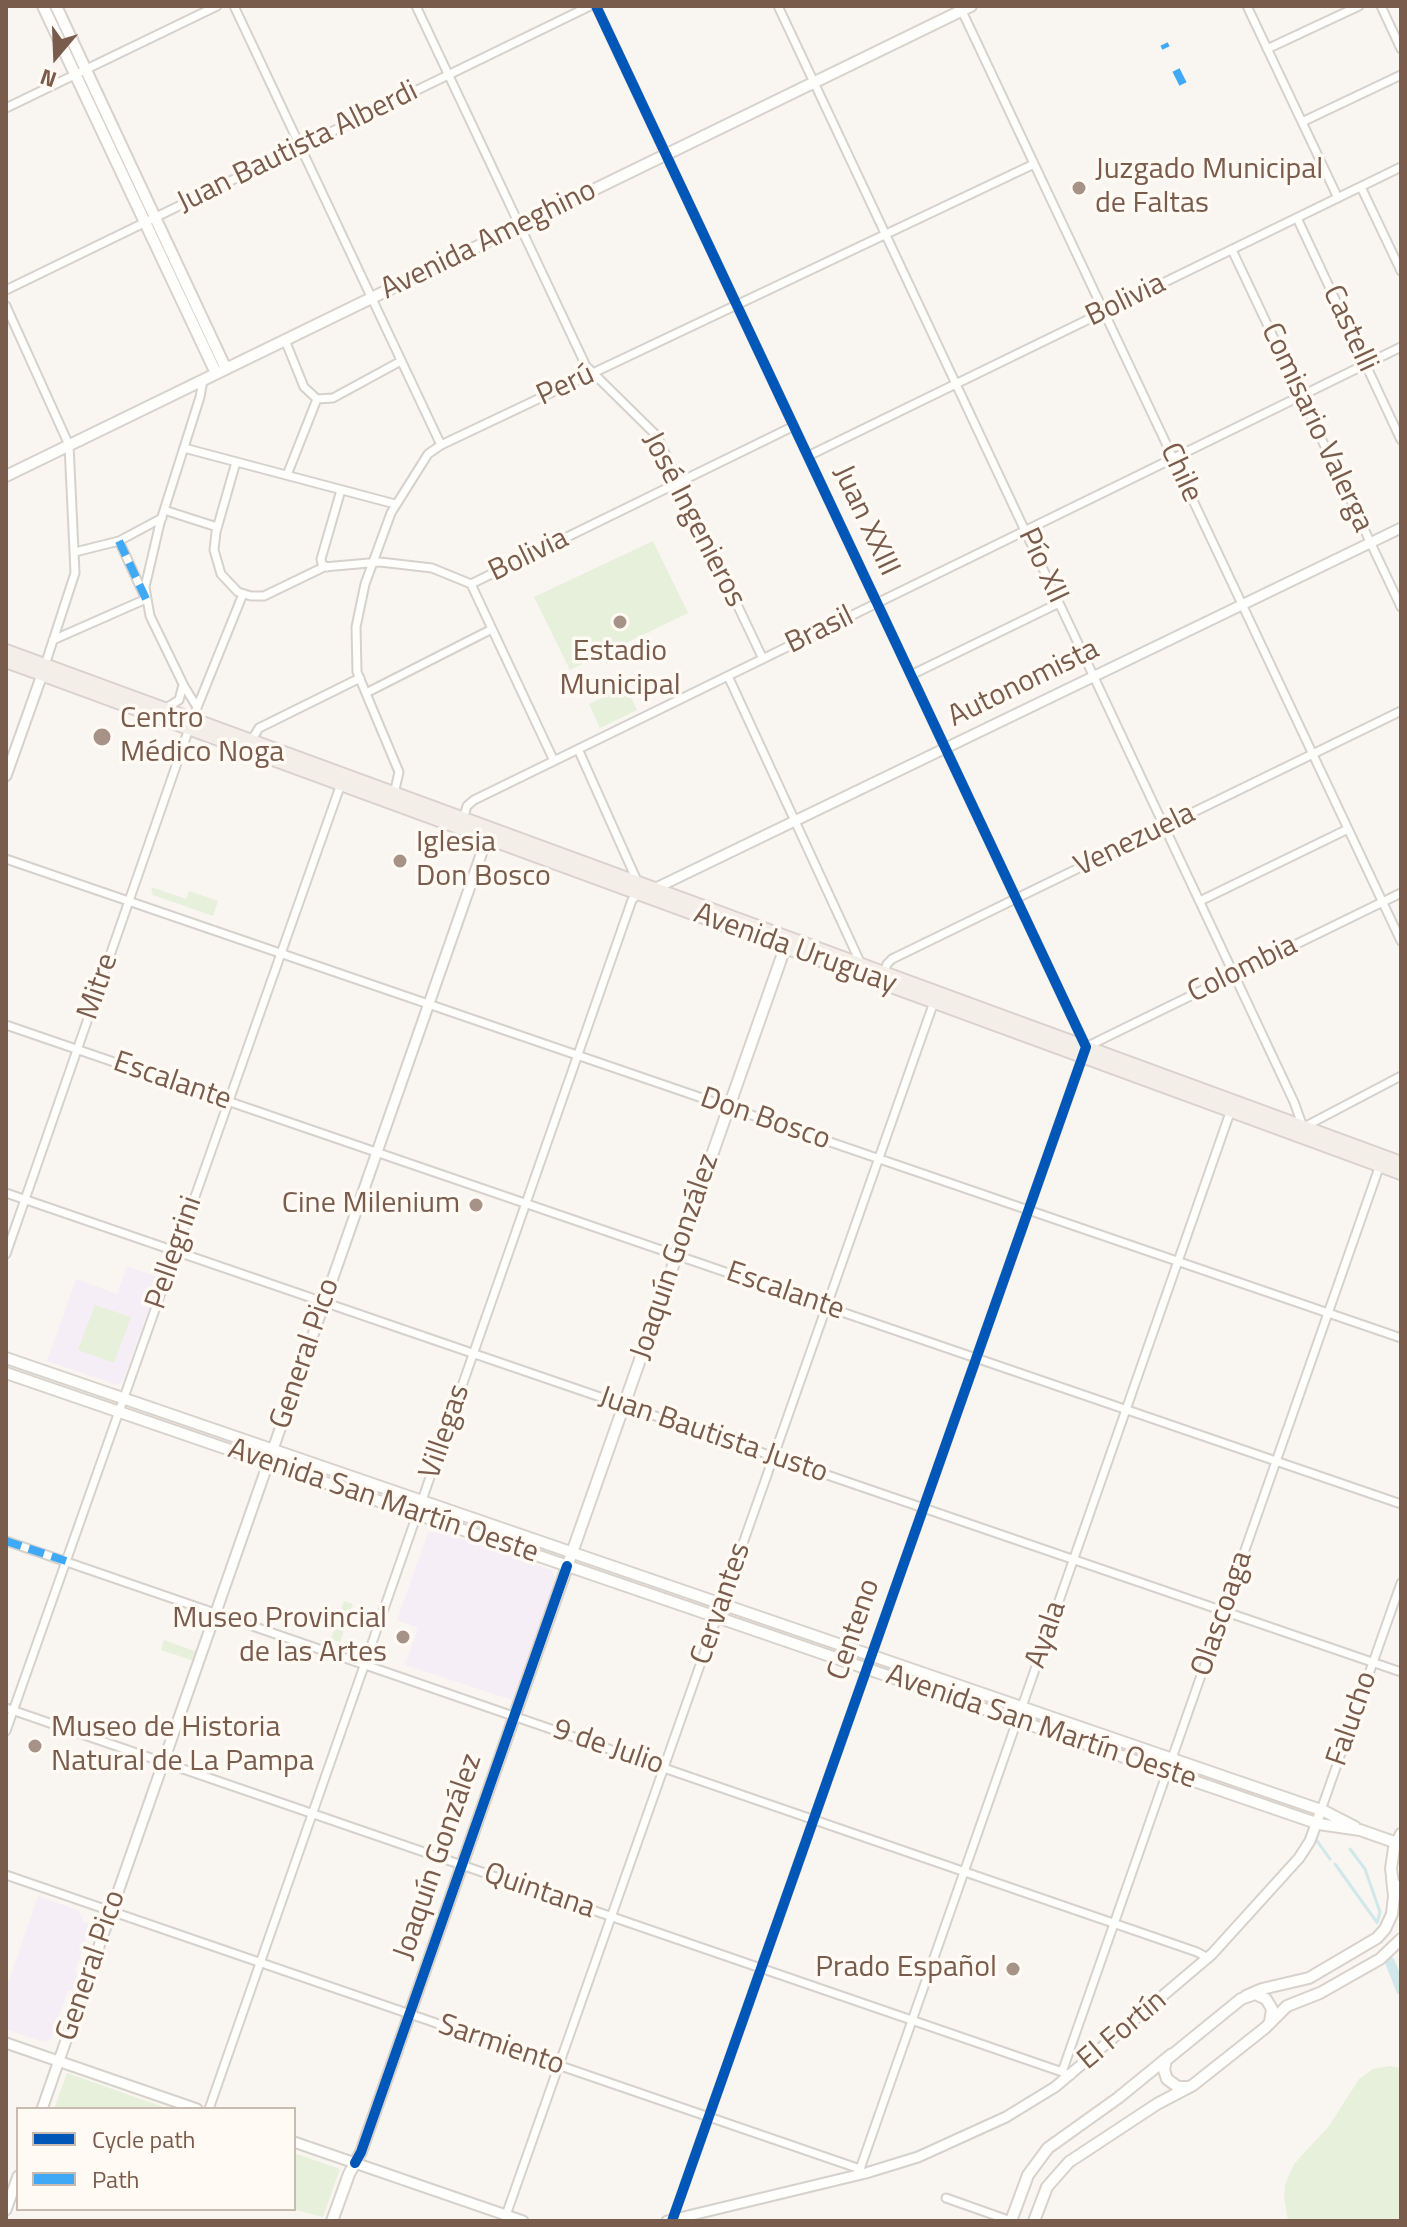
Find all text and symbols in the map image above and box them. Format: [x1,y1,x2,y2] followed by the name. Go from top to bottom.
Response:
[16,16,96,96] north arrow
[35,60,61,97] text: N
[172,74,424,222] street label: Juan Bautista Alberdi
[1095,153,1323,224] place label: Juzgado Municipal de Faltas
[376,173,602,309] street label: Avenida Ameghino
[1070,179,1088,197] marker: Juzgado Municipal de Faltas
[1080,266,1172,336] street label: Bolivia
[1313,280,1385,378] street label: Castelli
[1252,318,1380,538] street label: Comisario Valerga
[532,357,600,415] street label: Perú
[633,426,753,614] street label: José Ingenieros
[1151,438,1209,508] street label: Chile
[824,460,906,582] street label: Juan XXIII
[483,521,575,591] street label: Bolivia
[1009,523,1075,609] street label: Pío XII
[780,599,860,663] street label: Brasil
[611,613,629,631] marker: Estadio Municipal
[943,632,1105,736] street label: Autonomista
[559,635,681,706] place label: Estadio Municipal
[120,702,284,772] place label: Centro Médico Noga
[91,726,113,748] marker: Centro Médico Noga
[1069,796,1201,886] street label: Venezuela
[416,826,551,896] place label: Iglesia Don Bosco
[391,852,409,870] marker: Iglesia Don Bosco
[689,897,901,1003] street label: Avenida Uruguay
[1182,928,1304,1012] street label: Colombia
[71,949,127,1025] street label: Mitre
[108,1045,236,1119] street label: Escalante
[695,1081,835,1159] street label: Don Bosco
[624,1149,728,1365] street label: Joaquín González
[282,1187,460,1223] place label: Cine Milenium
[139,1192,211,1314] street label: Pellegrini
[467,1196,485,1214] marker: Cine Milenium
[721,1255,849,1329] street label: Escalante
[263,1274,349,1434] street label: General Pico
[413,1380,479,1484] street label: Villegas
[594,1380,832,1492] street label: Juan Bautista Justo
[223,1432,543,1572] street label: Avenida San Martín Oeste
[684,1538,760,1670] street label: Cervantes
[1185,1547,1261,1681] street label: Olascoaga
[821,1575,889,1685] street label: Centeno
[1019,1597,1075,1673] street label: Ayala
[172,1602,387,1672] place label: Museo Provincial de las Artes
[394,1628,412,1646] marker: Museo Provincial de las Artes
[881,1658,1201,1798] street label: Avenida San Martín Oeste
[1320,1667,1386,1771] street label: Falucho
[51,1711,314,1782] place label: Museo de Historia Natural de La Pampa
[548,1712,668,1784] street label: 9 de Julio
[26,1737,44,1755] marker: Museo de Historia Natural de La Pampa
[387,1749,491,1965] street label: Joaquín González
[479,1856,599,1928] street label: Quintana
[49,1886,135,2046] street label: General Pico
[815,1951,997,1987] place label: Prado Español
[1004,1960,1022,1978] marker: Prado Español
[1071,1984,1175,2078] street label: El Fortín
[433,2008,569,2084] street label: Sarmiento
[16,2107,296,2211] legend
[92,2121,195,2157] text: Cycle path
[92,2161,139,2197] text: Path

